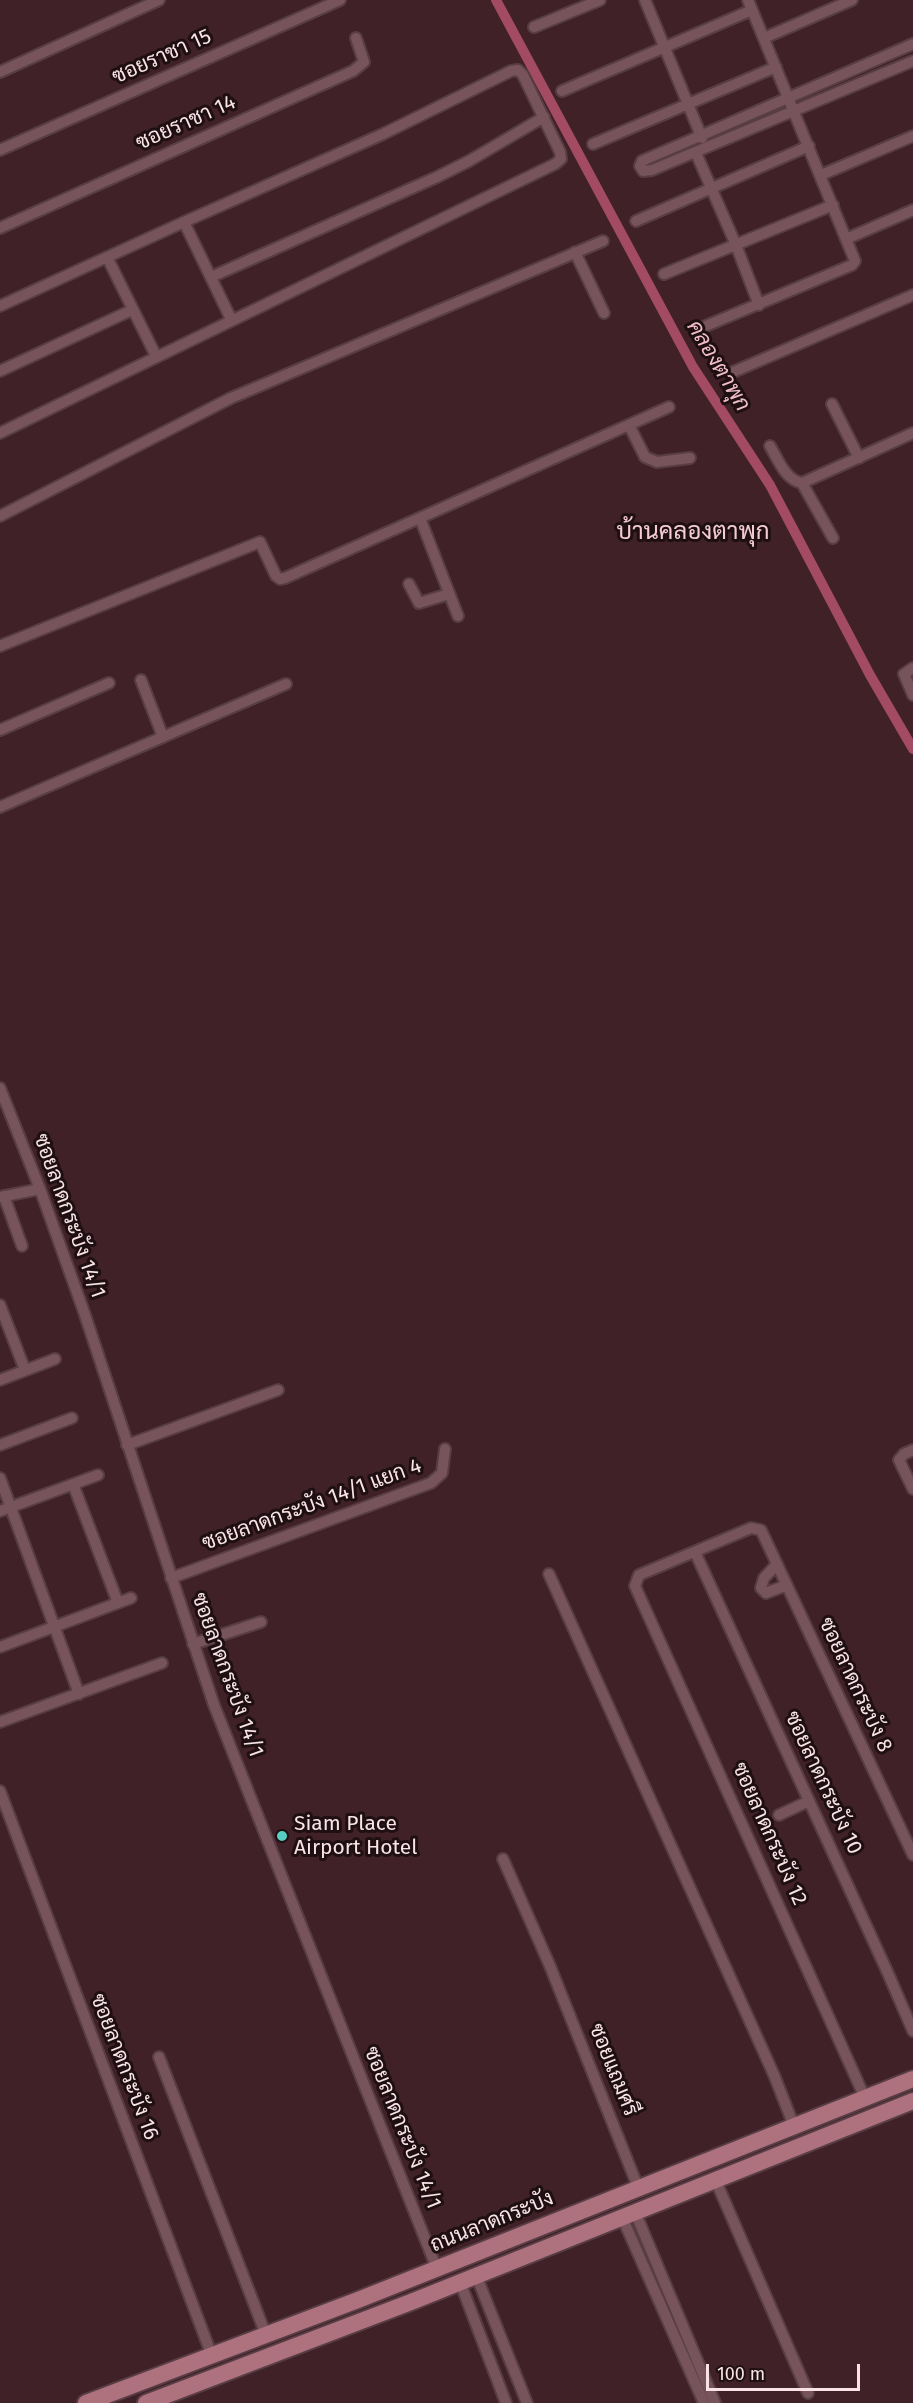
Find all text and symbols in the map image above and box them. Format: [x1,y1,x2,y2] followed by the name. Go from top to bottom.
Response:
[109,24,215,90] street label: ซอยราชา 15
[132,90,240,156] street label: ซอยราชา 14
[681,316,755,416] water label: คลองตาพุก
[616,518,770,546] district label: บ้านคลองตาพุก
[28,1131,110,1301] street label: ซอยลาดกระบัง 14/1
[199,1454,425,1556] street label: ซอยลาดกระบัง 14/1 แยก 4
[186,1590,268,1760] street label: ซอยลาดกระบัง 14/1
[813,1614,897,1756] street label: ซอยลาดกระบัง 8
[779,1707,867,1859] street label: ซอยลาดกระบัง 10
[726,1759,812,1909] street label: ซอยลาดกระบัง 12
[294,1811,417,1861] place label: Siam Place Airport Hotel
[275,1829,289,1843] marker: Siam Place Airport Hotel
[85,1990,163,2144] street label: ซอยลาดกระบัง 16
[583,2020,643,2120] street label: ซอยแถมศรี
[358,2043,446,2213] street label: ซอยลาดกระบัง 14/1
[427,2186,557,2258] street label: ถนนลาดกระบัง
[709,2352,864,2390] scale bar
[717,2363,765,2385] text: 100 m

